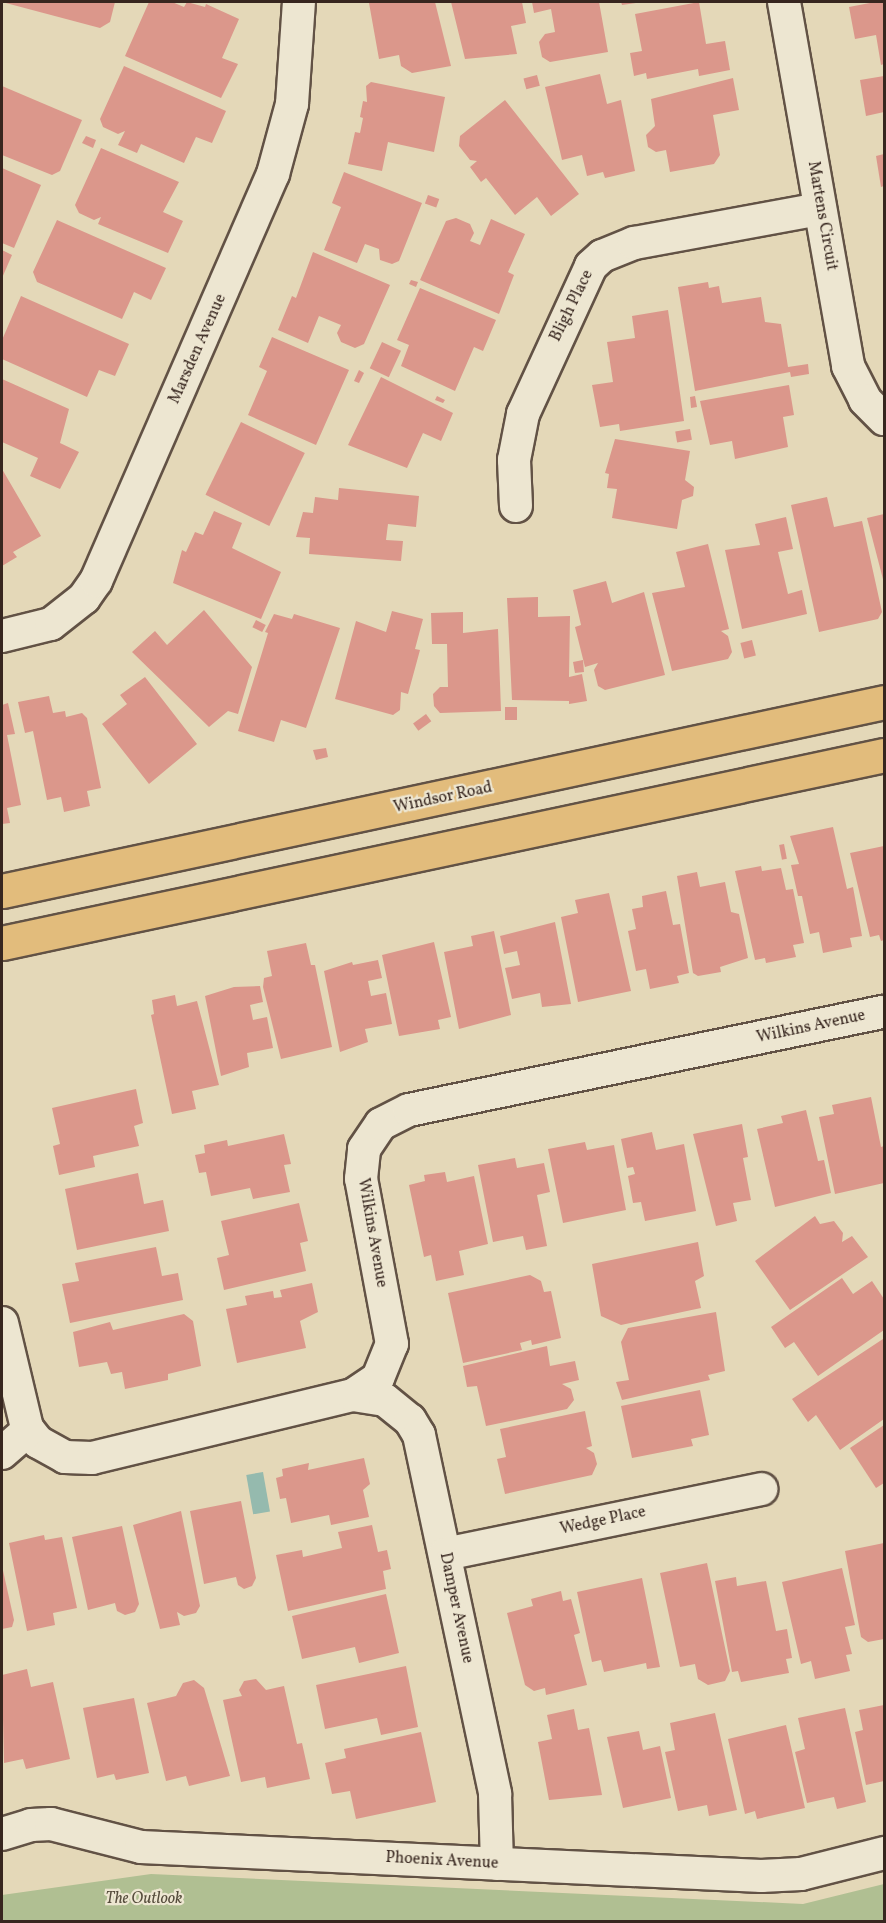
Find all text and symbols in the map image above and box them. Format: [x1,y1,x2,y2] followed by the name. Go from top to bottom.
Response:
[803,160,841,272] street label: Martens Circuit
[546,267,598,345] street label: Bligh Place
[165,291,231,407] street label: Marsden Avenue
[392,778,494,818] street label: Windsor Road
[755,1006,867,1048] street label: Wilkins Avenue
[353,1177,391,1289] street label: Wilkins Avenue
[558,1503,648,1539] street label: Wedge Place
[435,1551,477,1665] street label: Damper Avenue
[385,1848,499,1874] street label: Phoenix Avenue
[106,1889,182,1909] park label: The Outlook

